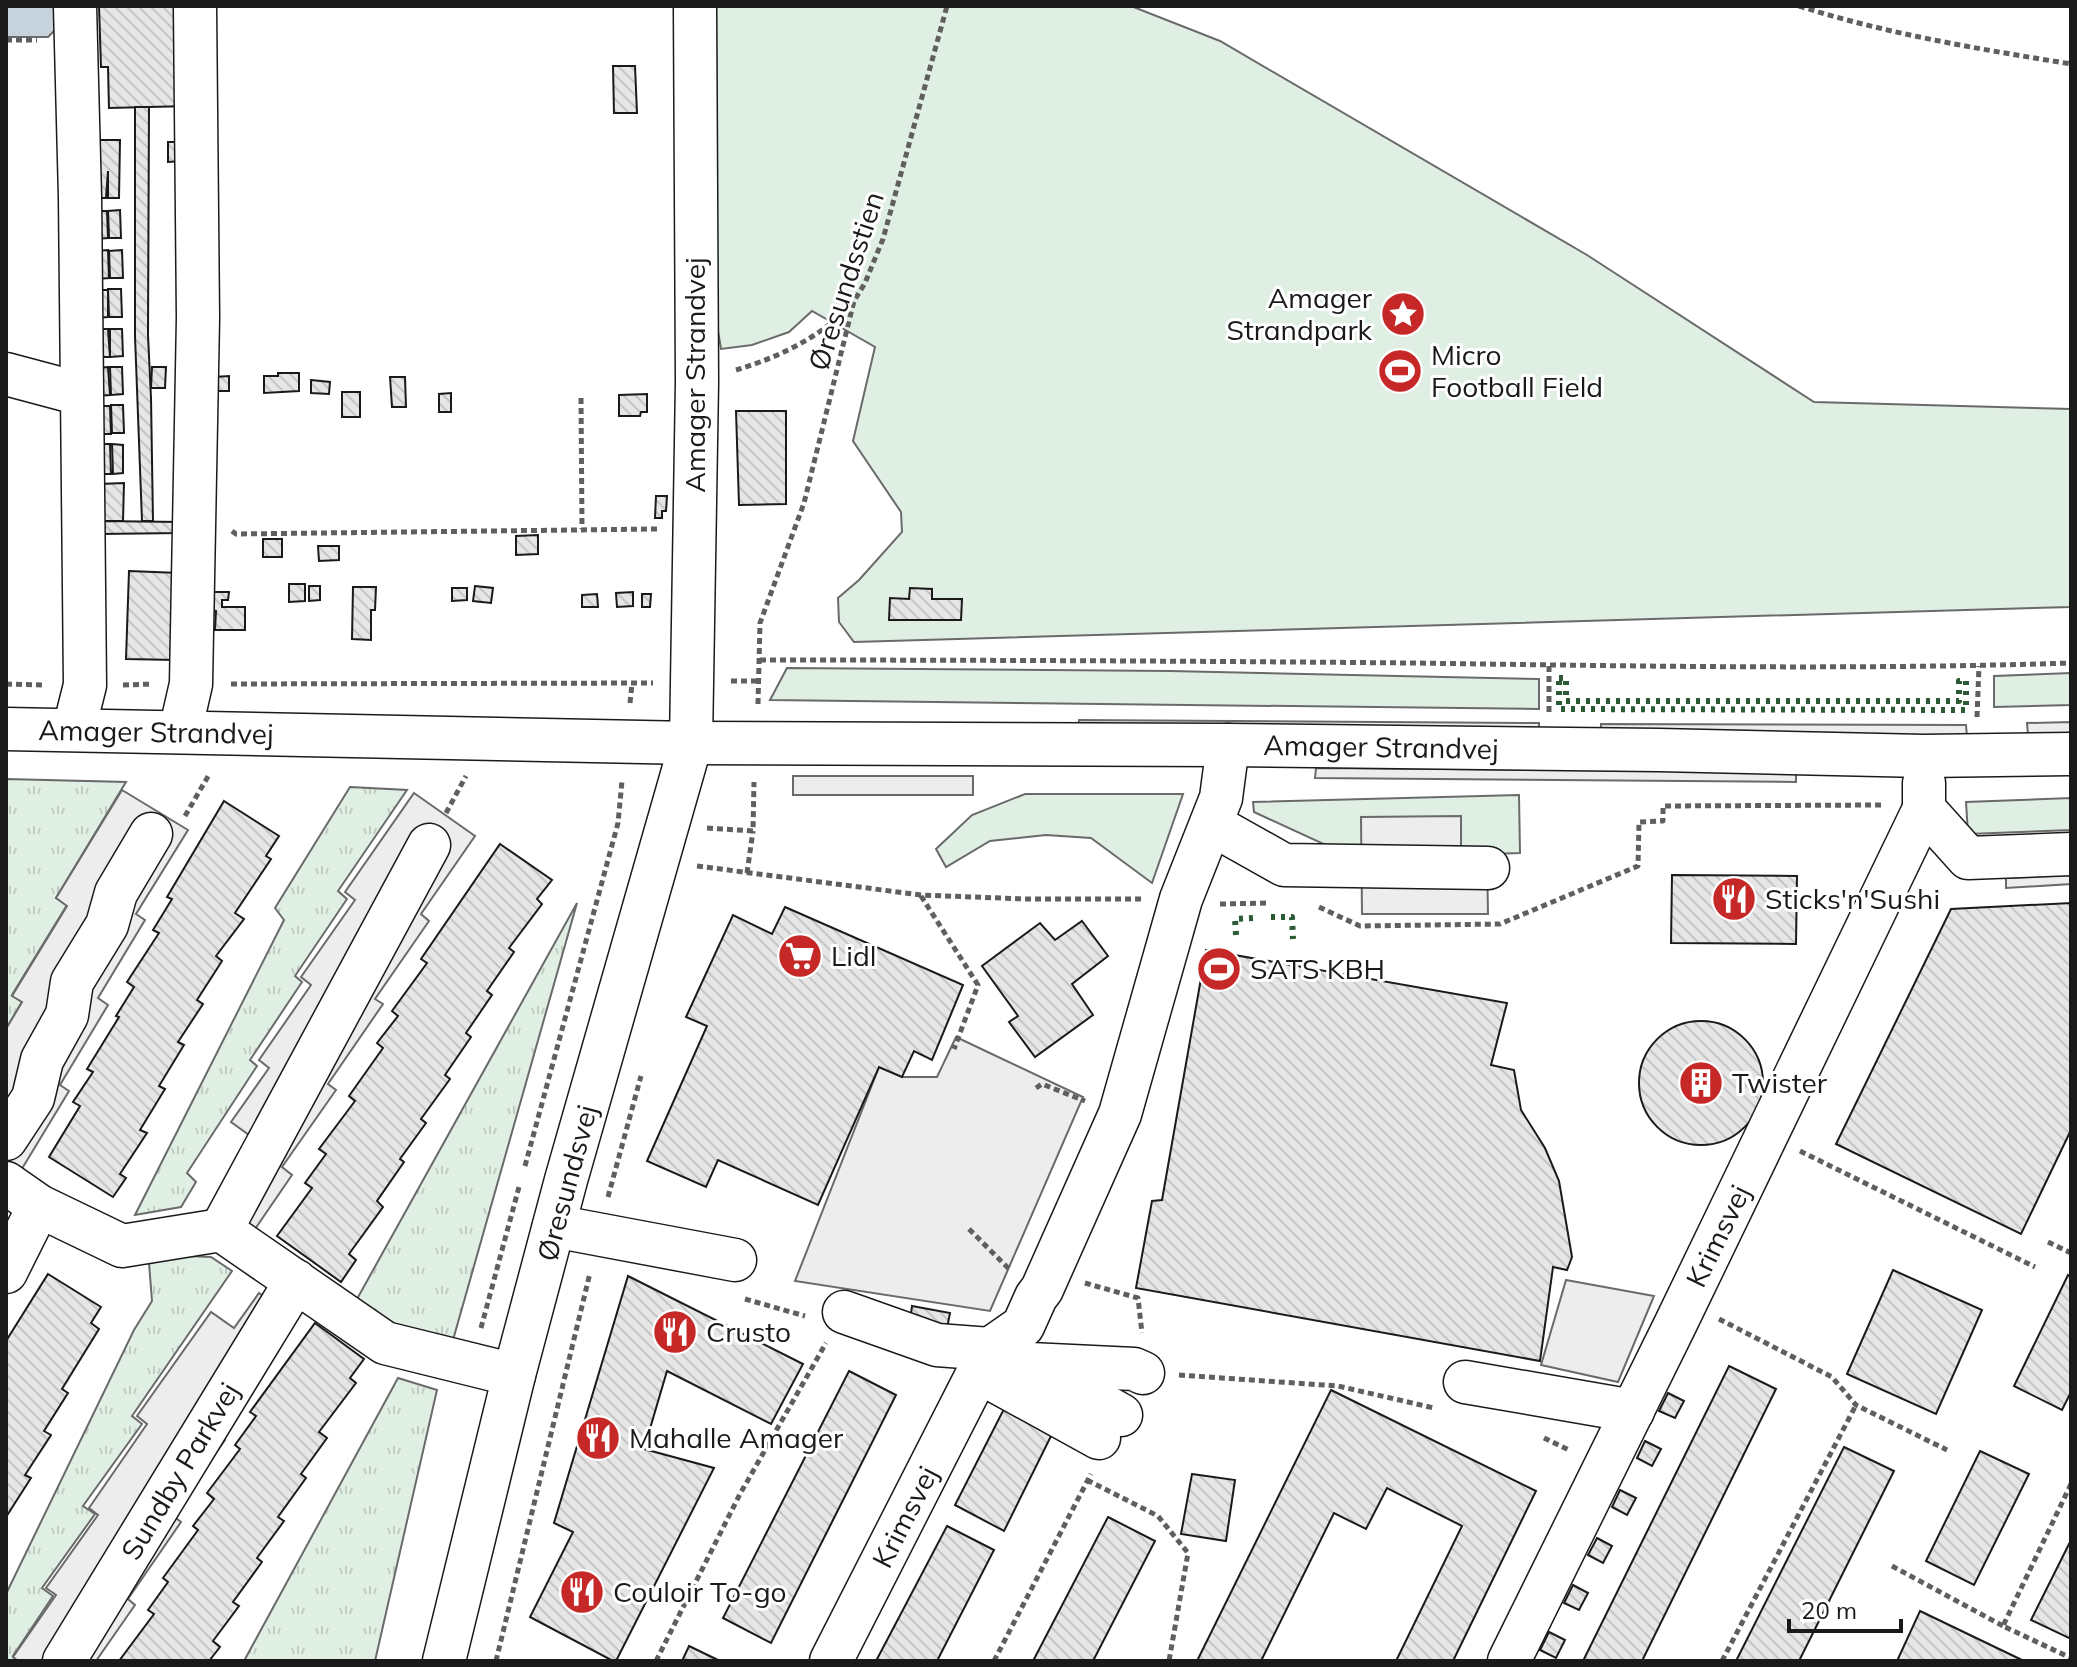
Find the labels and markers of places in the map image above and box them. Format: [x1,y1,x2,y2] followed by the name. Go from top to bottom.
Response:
[1227,280,1373,347] place label: Amager Strandpark
[1379,290,1427,338] place icon: Amager Strandpark
[1431,337,1603,404] place label: Micro Football Field
[1376,347,1424,395] sports icon: Micro Football Field
[1710,875,1758,923] restaurant icon: Sticks'n'Sushi
[1765,881,1940,916] place label: Sticks'n'Sushi
[776,932,824,980] supermarket icon: Lidl
[831,938,876,973] place label: Lidl
[1195,945,1243,993] sports icon: SATS KBH
[1250,951,1385,986] place label: SATS KBH
[1677,1059,1725,1107] building icon: Twister
[1732,1065,1828,1100] place label: Twister
[651,1308,699,1356] restaurant icon: Crusto
[706,1314,791,1349] place label: Crusto
[574,1414,622,1462] restaurant icon: Mahalle Amager
[629,1420,844,1455] place label: Mahalle Amager
[558,1568,606,1616] restaurant icon: Couloir To-go
[613,1574,787,1609] place label: Couloir To-go

